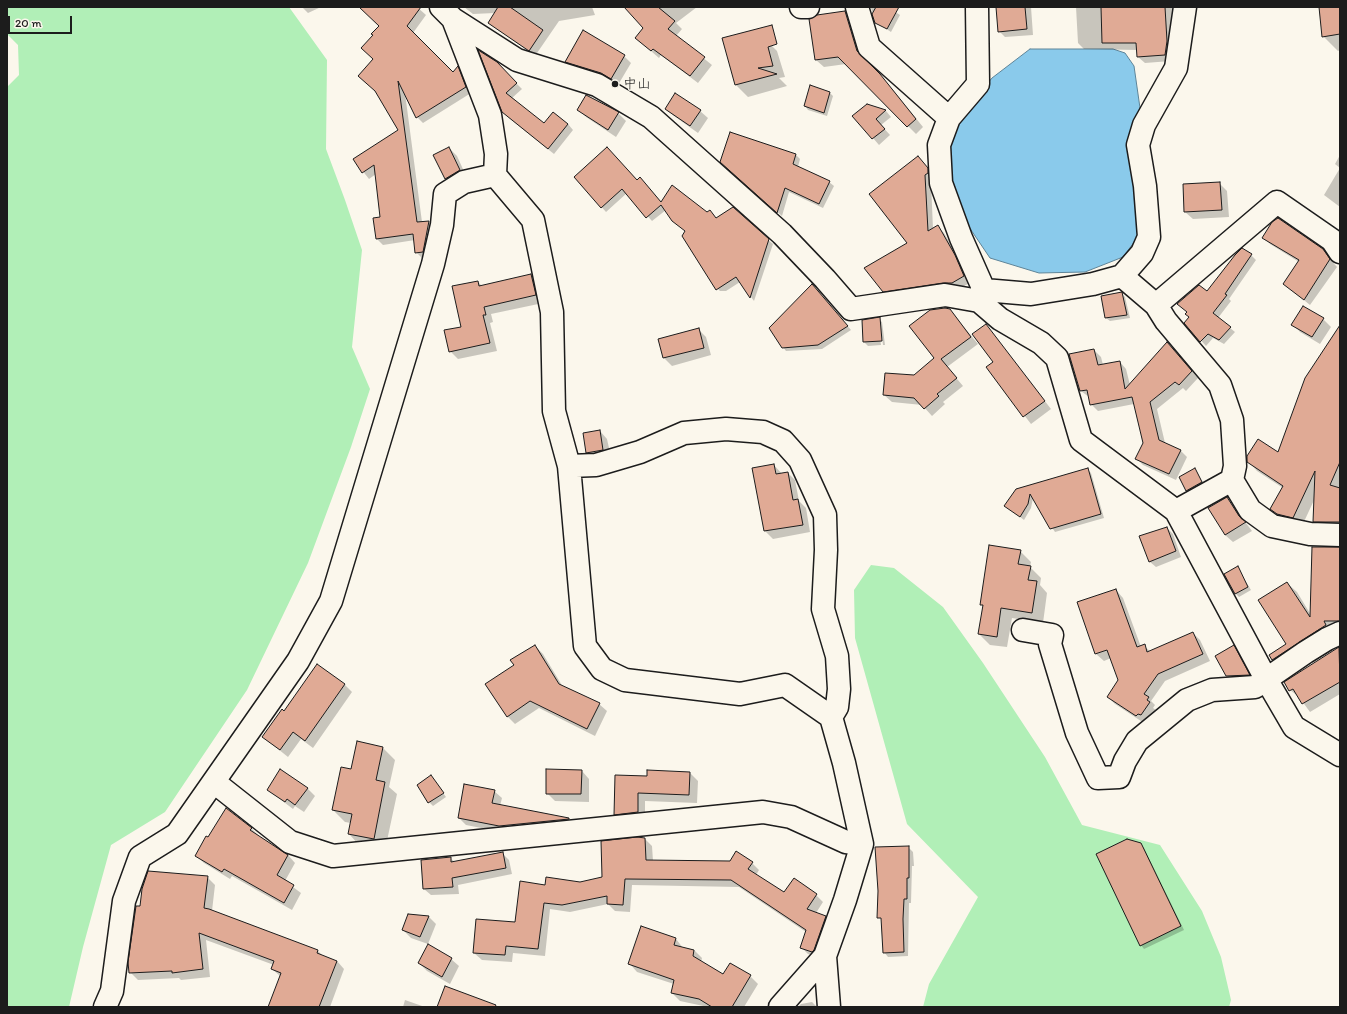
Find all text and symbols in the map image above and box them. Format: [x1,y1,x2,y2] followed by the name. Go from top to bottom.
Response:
[10,8,74,34] scale bar
[15,16,42,30] text: 20 m
[623,76,651,92] place label: 中山
[610,79,620,89] marker: 中山

